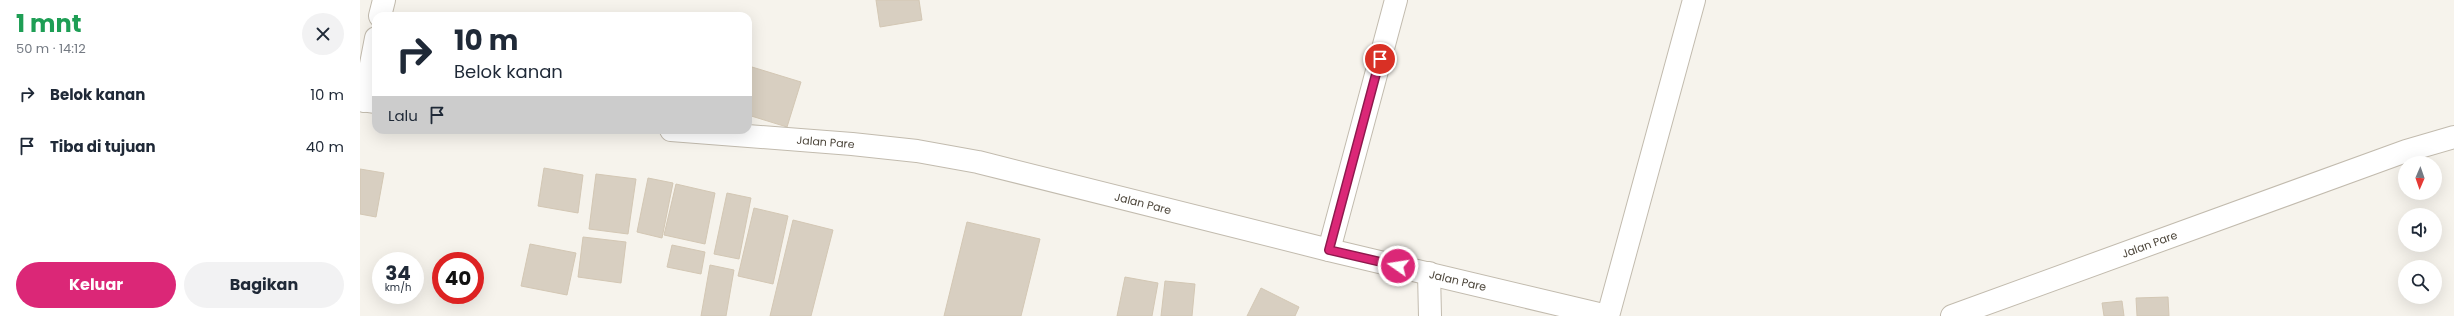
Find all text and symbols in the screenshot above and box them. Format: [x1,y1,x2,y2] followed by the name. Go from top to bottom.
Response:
[16,7,81,40] text: 1 mnt
[302,13,344,55] button: close
[454,21,518,60] text: 10 m
[388,28,440,80] icon: right
[16,39,86,58] text: 50 m · 14:12
[1363,42,1397,76] pin
[1369,48,1391,70] icon: arrive
[454,59,563,84] text: Belok kanan
[16,83,38,105] icon: right
[50,84,145,105] text: Belok kanan
[310,84,344,105] text: 10 m
[426,104,448,126] icon: arrive
[388,105,418,126] text: Lalu
[796,132,855,152] street label: Jalan Pare
[16,135,38,157] icon: arrive
[50,136,156,157] text: Tiba di tujuan
[306,136,344,157] text: 40 m
[2398,156,2442,200] north arrow
[2398,156,2442,304] map controls
[1113,189,1173,218] street label: Jalan Pare
[2398,208,2442,252] button: sound
[2119,227,2180,262] street label: Jalan Pare
[1377,245,1419,287] position arrow
[432,252,484,304] speed limit sign: 40
[385,259,411,287] text: 34
[2398,260,2442,304] button: search
[16,262,176,308] button: Keluar
[184,262,344,308] button: Bagikan
[1428,266,1488,295] street label: Jalan Pare
[385,280,411,295] text: km/h

